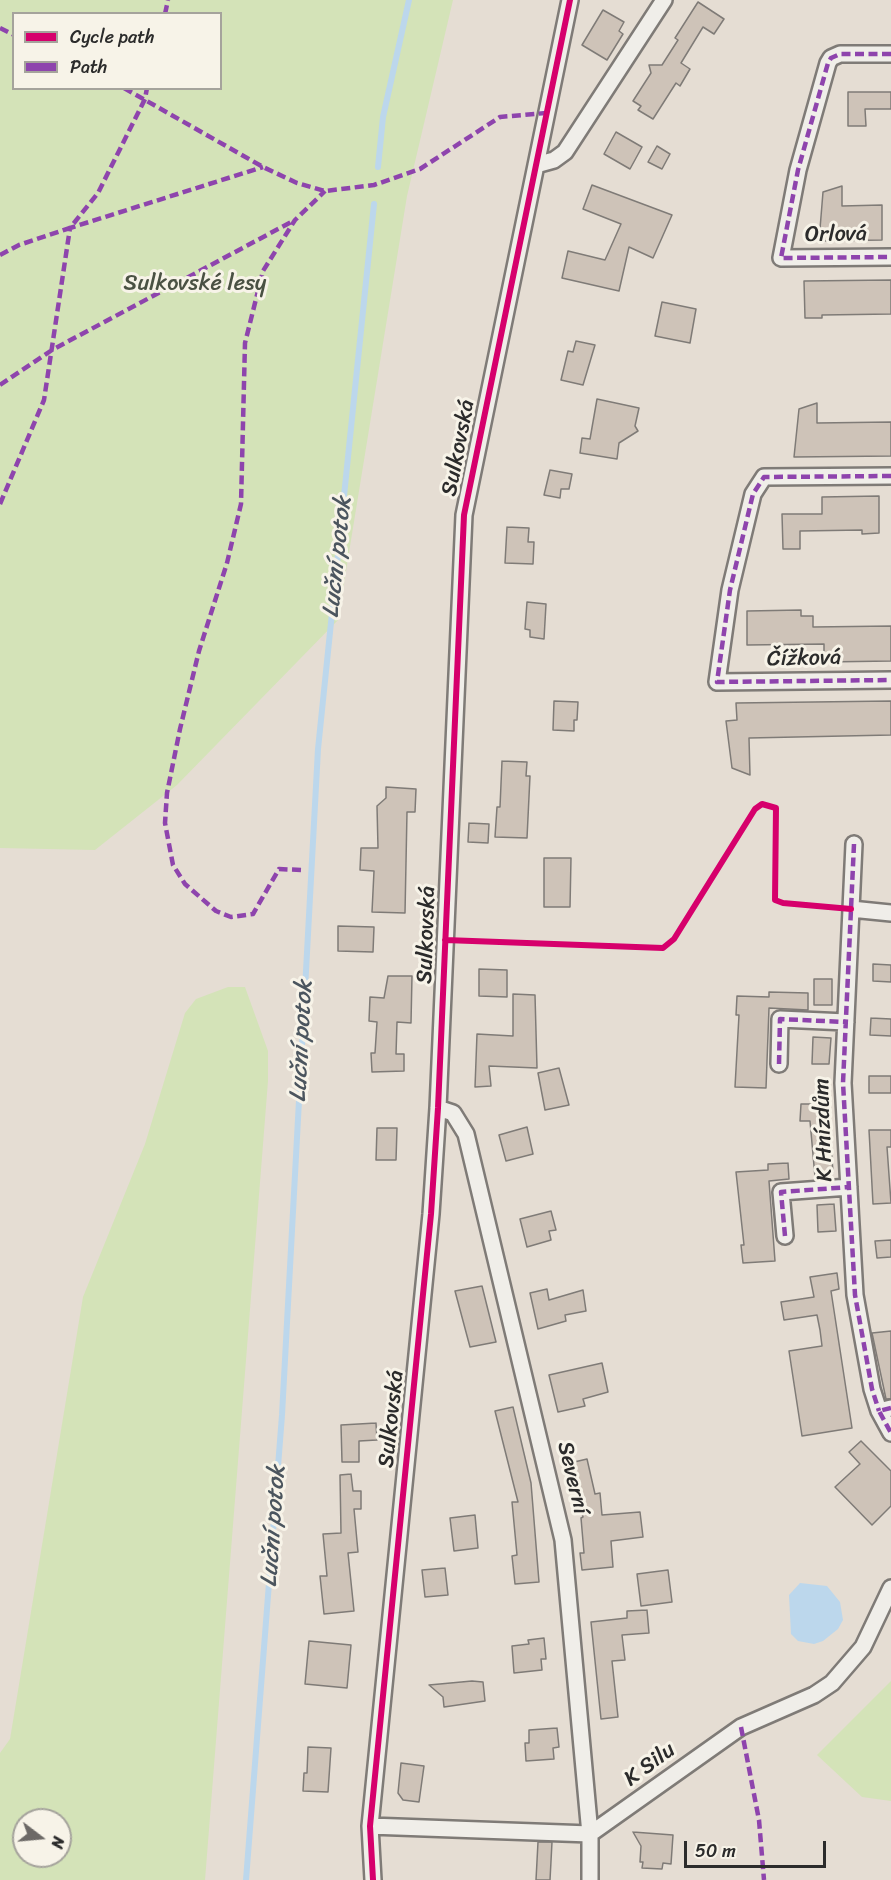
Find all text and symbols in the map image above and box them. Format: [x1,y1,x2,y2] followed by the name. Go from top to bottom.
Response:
[12,12,222,90] legend
[70,21,154,53] text: Cycle path
[70,51,107,83] text: Path
[805,221,867,249] street label: Orlová
[124,271,266,297] park label: Sulkovské lesy
[437,397,481,499] street label: Sulkovská
[317,495,359,619] water label: Luční potok
[767,645,841,673] street label: Čížková
[412,886,442,984] street label: Sulkovská
[284,979,320,1103] water label: Luční potok
[809,1078,839,1182] street label: K Hnízdům
[374,1369,410,1469] street label: Sulkovská
[551,1439,593,1517] street label: Severní
[255,1464,293,1588] water label: Luční potok
[619,1737,681,1793] street label: K Silu
[12,1808,72,1868] north arrow
[687,1829,830,1867] scale bar
[42,1833,73,1852] text: N
[695,1835,736,1867] text: 50 m

